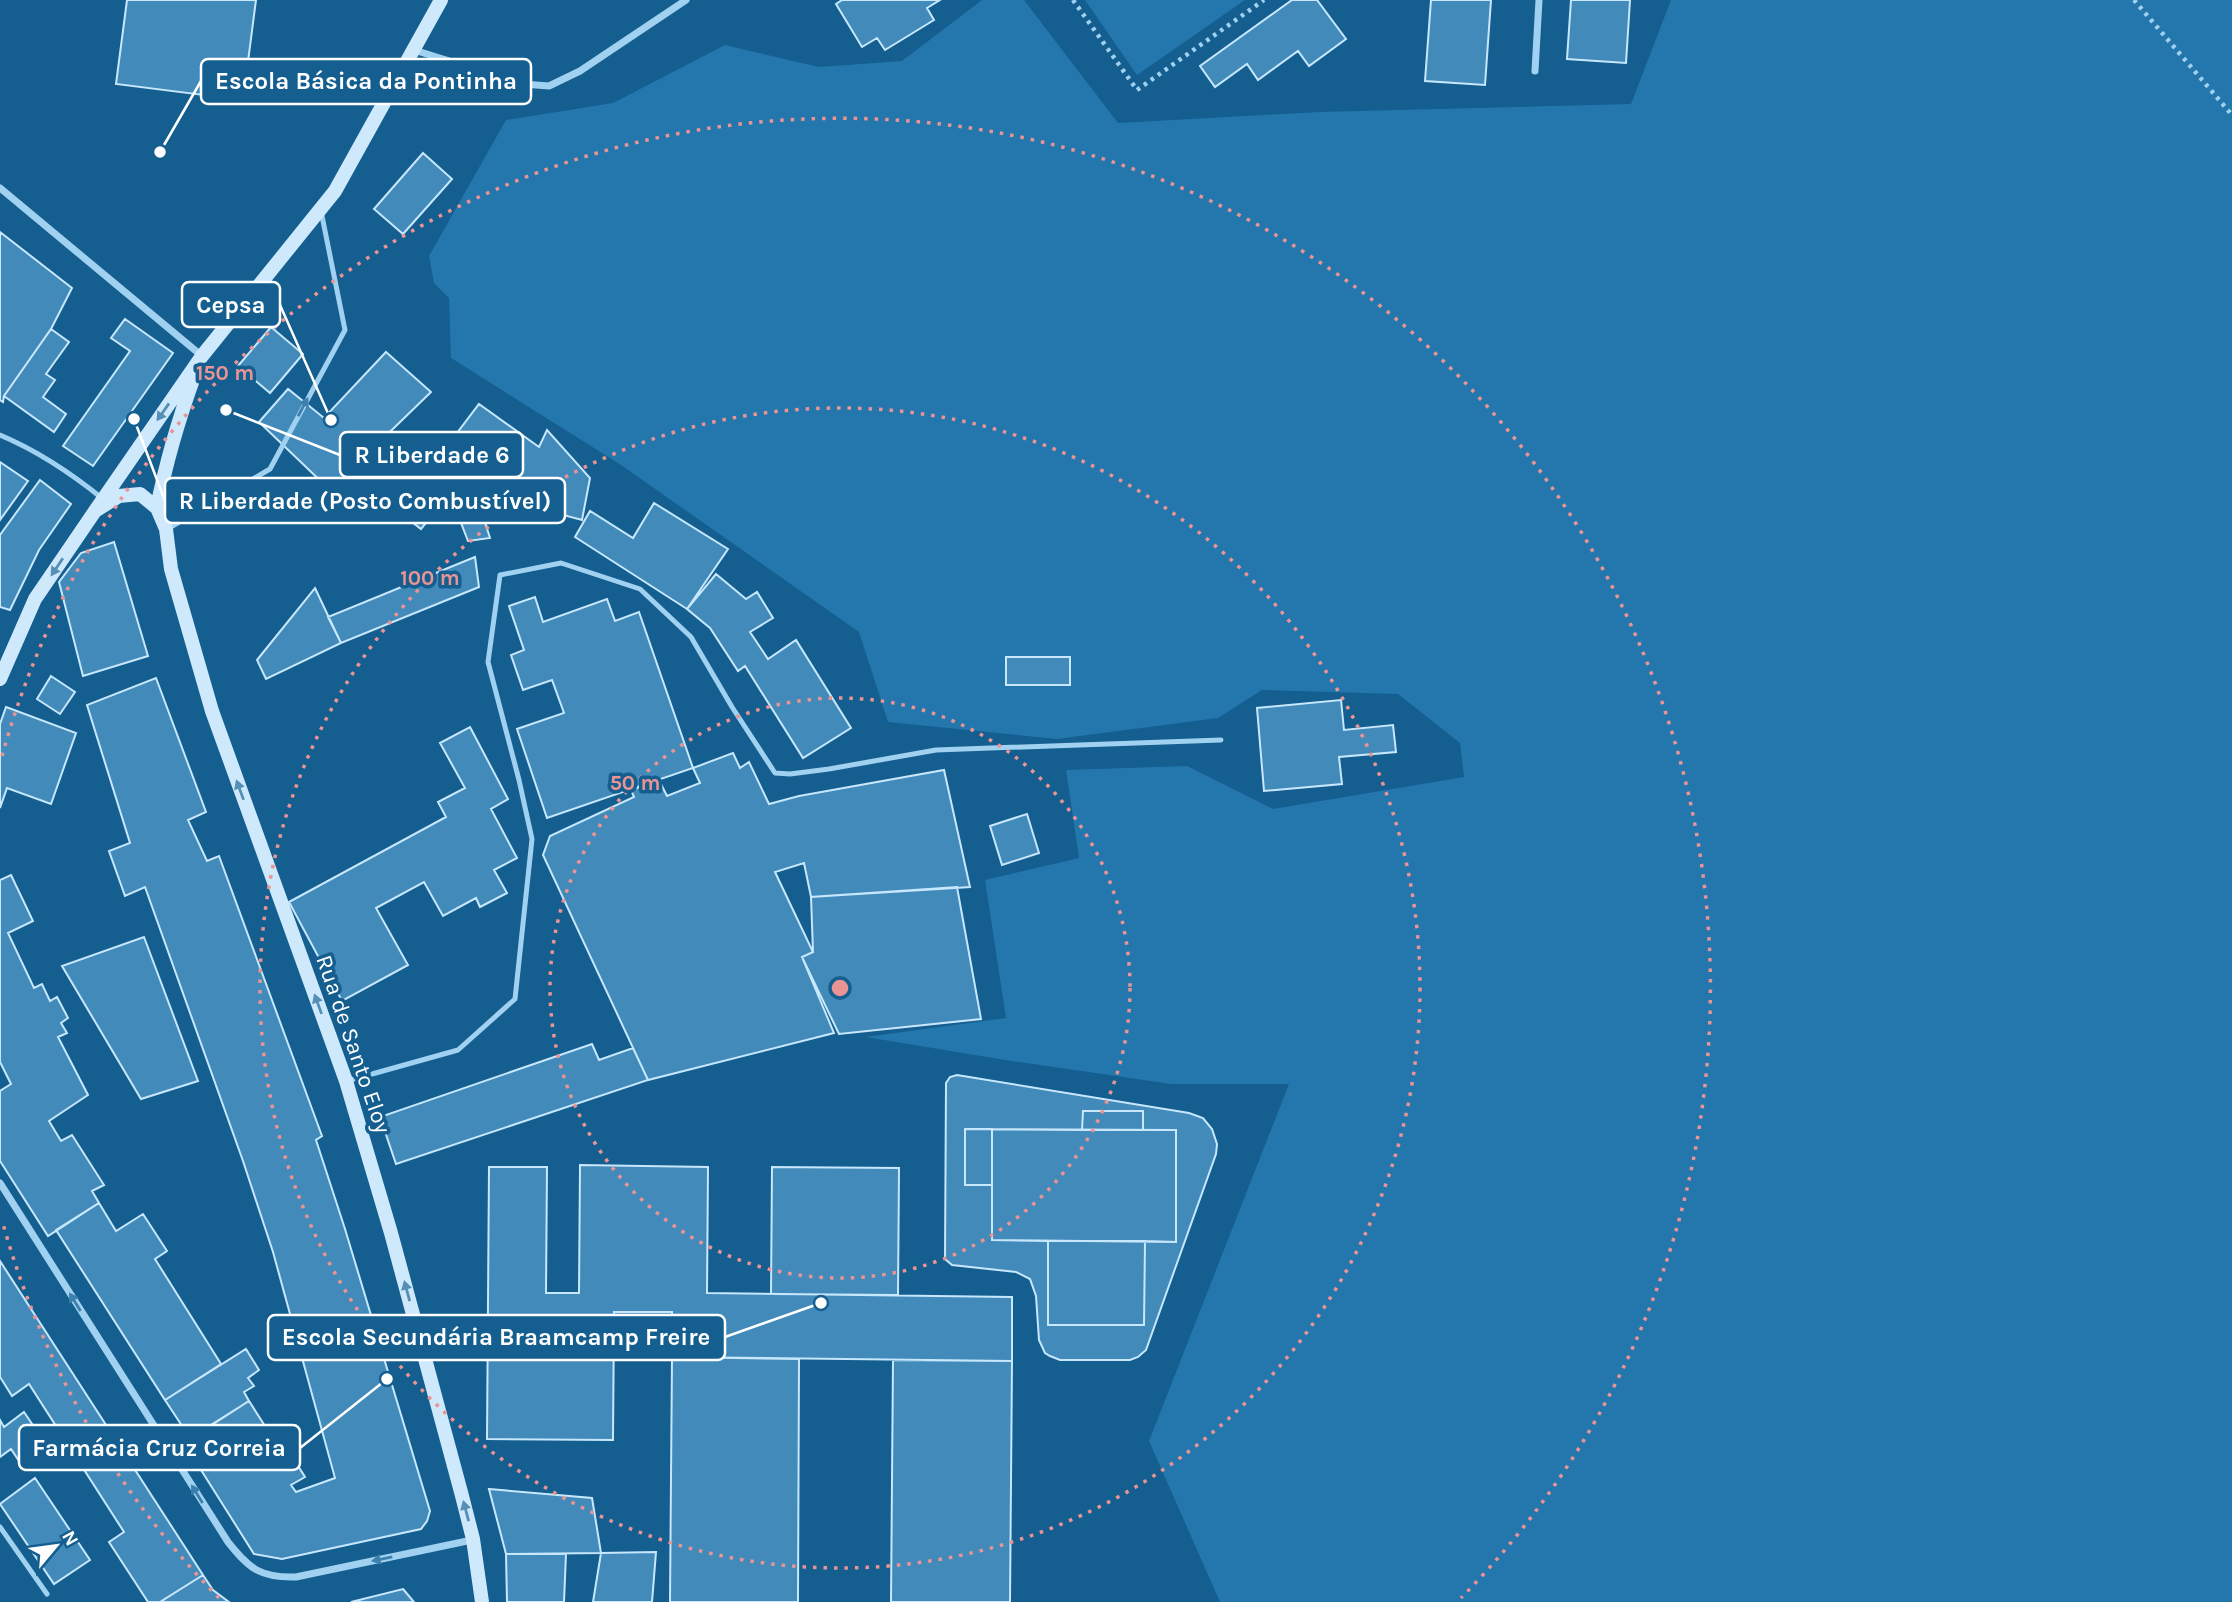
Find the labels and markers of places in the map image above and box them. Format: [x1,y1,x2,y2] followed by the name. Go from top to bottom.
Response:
[201,59,531,104] callout: Escola Básica da Pontinha
[182,282,280,327] callout: Cepsa
[340,432,523,477] callout: R Liberdade 6
[165,478,565,523] callout: R Liberdade (Posto Combustível)
[828,976,852,1000] centre of rings
[268,1315,725,1360] callout: Escola Secundária Braamcamp Freire
[19,1425,300,1470] callout: Farmácia Cruz Correia

